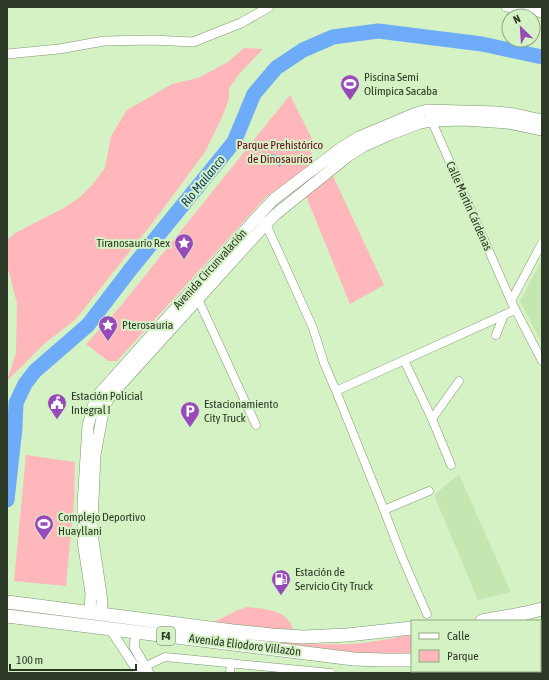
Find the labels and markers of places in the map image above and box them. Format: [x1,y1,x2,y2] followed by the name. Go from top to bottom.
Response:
[364,70,438,98] place label: Piscina Semi Olímpica Sacaba
[339,73,361,101] sports icon: Piscina Semi Olímpica Sacaba
[173,232,195,260] place icon: Tiranosaurio Rex
[96,236,170,250] place label: Tiranosaurio Rex
[97,314,119,342] place icon: Pterosauria
[122,318,173,332] place label: Pterosauria
[71,389,144,417] place label: Estación Policial Integral I
[46,392,68,420] public building icon: Estación Policial Integral I
[204,397,279,425] place label: Estacionamiento City Truck
[179,400,201,428] parking icon: Estacionamiento City Truck
[58,510,146,538] place label: Complejo Deportivo Huayllani
[33,513,55,541] sports icon: Complejo Deportivo Huayllani
[295,565,374,593] place label: Estación de Servicio City Truck
[270,568,292,596] fuel station icon: Estación de Servicio City Truck

